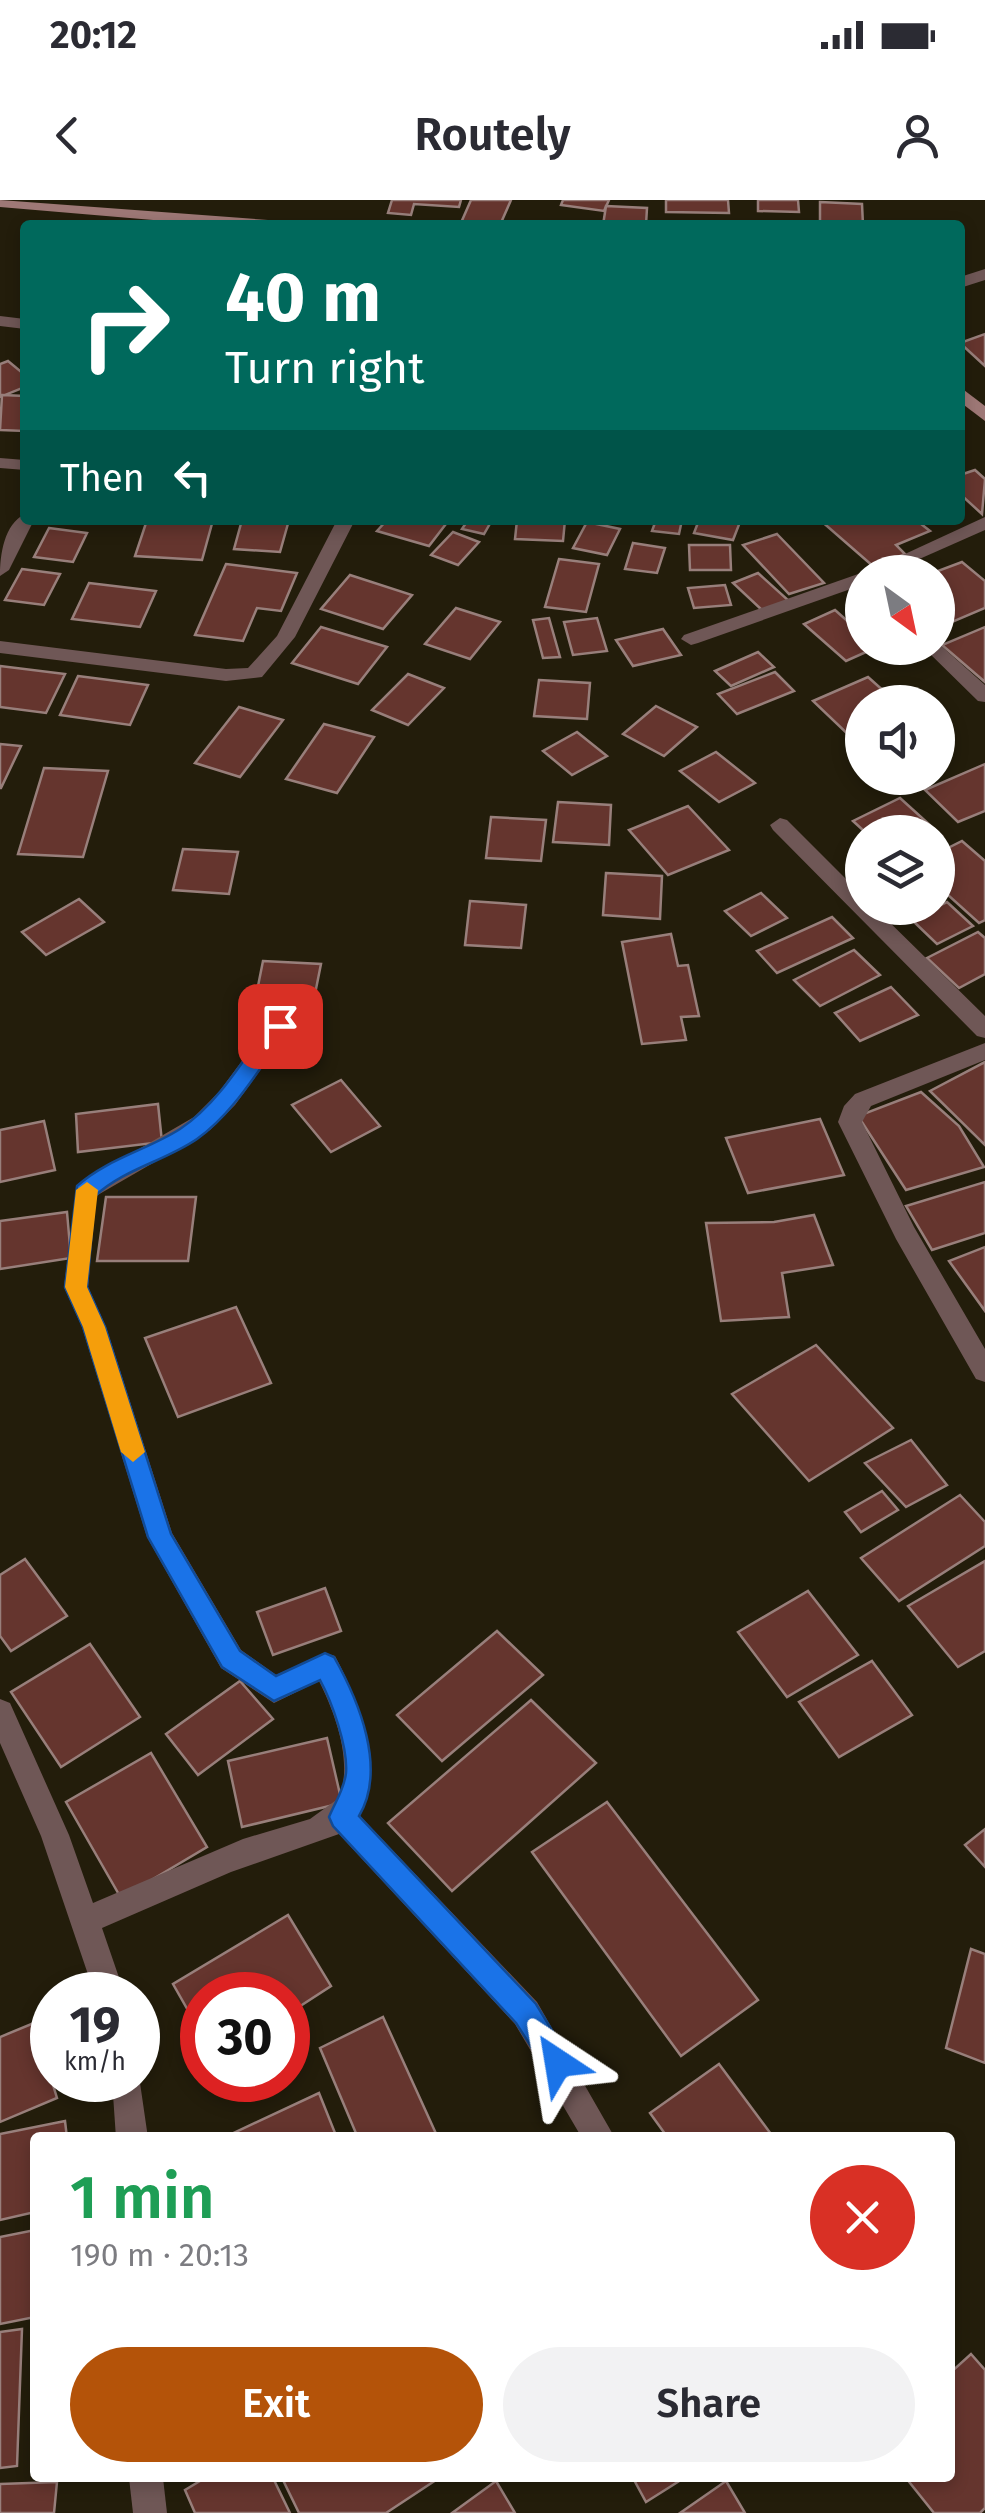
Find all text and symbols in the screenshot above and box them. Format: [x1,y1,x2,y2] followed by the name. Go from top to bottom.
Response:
[50,12,137,58] text: 20:12
[40,108,95,163] icon: back
[414,108,571,162] text: Routely
[890,108,945,163] icon: person
[225,256,381,340] text: 40 m
[60,260,190,390] icon: right
[225,341,424,395] text: Turn right
[165,450,220,505] icon: left
[60,455,145,501] text: Then
[845,555,955,665] north arrow
[845,555,955,925] map controls
[845,685,955,795] button: sound
[845,815,955,925] button: layers
[238,984,323,1069] pin
[253,999,308,1054] icon: arrive
[180,1972,310,2102] speed limit sign: 30
[69,1995,121,2055] text: 19
[506,2011,610,2115] position arrow
[64,2047,126,2077] text: km/h
[70,2162,215,2234] text: 1 min
[810,2165,915,2270] button: close
[70,2236,249,2274] text: 190 m · 20:13
[70,2347,483,2462] button: Exit
[503,2347,915,2462] button: Share

